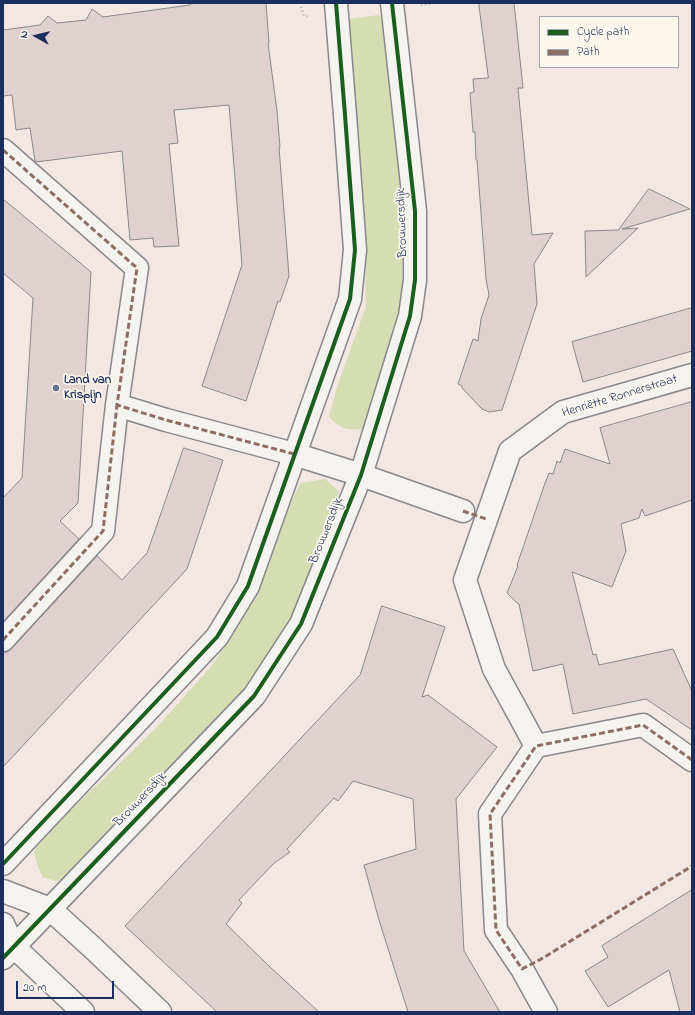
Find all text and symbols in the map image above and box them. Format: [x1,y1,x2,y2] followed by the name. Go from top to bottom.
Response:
[16,16,56,56] north arrow
[539,16,679,68] legend
[577,23,629,41] text: Cycle path
[16,30,33,39] text: N
[577,43,599,61] text: Path
[394,188,412,258] street label: Brouwersdijk
[560,372,680,422] street label: Henriëtte Ronnerstraat
[64,373,111,404] place label: Land van Krispijn
[51,383,61,393] marker: Land van Krispijn
[307,496,347,566] street label: Brouwersdijk
[111,769,171,831] street label: Brouwersdijk
[18,973,116,999] scale bar
[23,979,46,997] text: 20 m

